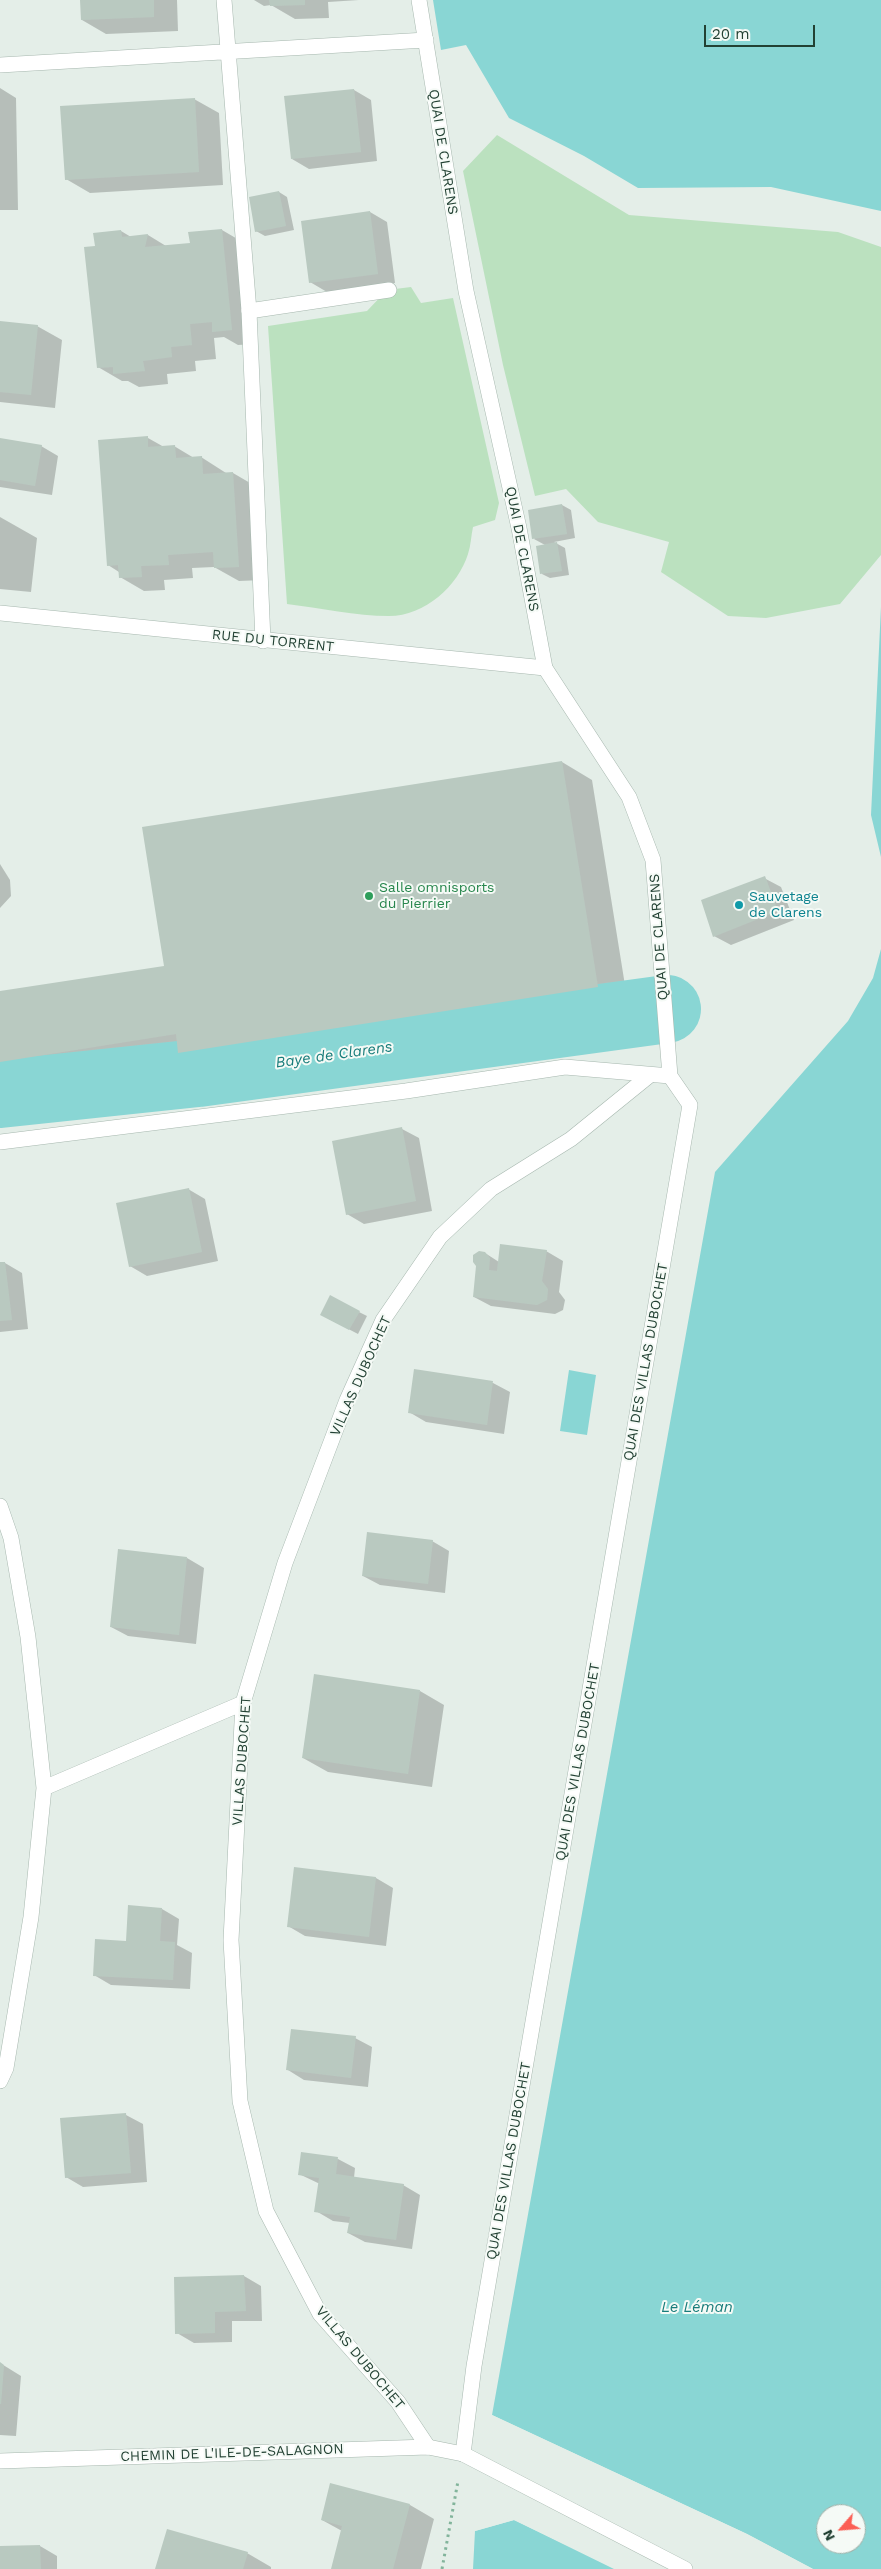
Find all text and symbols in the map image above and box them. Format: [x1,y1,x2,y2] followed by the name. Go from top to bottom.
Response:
[706,15,817,47] scale bar
[712,25,750,43] text: 20 m
[425,88,461,216] street label: QUAI DE CLARENS
[502,485,542,613] street label: QUAI DE CLARENS
[211,626,335,656] street label: RUE DU TORRENT
[646,873,672,1001] street label: QUAI DE CLARENS
[379,880,494,912] place label: Salle omnisports du Pierrier
[749,889,822,922] place label: Sauvetage de Clarens
[363,890,375,902] marker: Salle omnisports du Pierrier
[733,899,745,911] marker: Sauvetage de Clarens
[274,1038,394,1072] water label: Baye de Clarens
[620,1262,672,1462] street label: QUAI DES VILLAS DUBOCHET
[327,1313,395,1439] street label: VILLAS DUBOCHET
[552,1662,604,1862] street label: QUAI DES VILLAS DUBOCHET
[229,1696,255,1826] street label: VILLAS DUBOCHET
[483,2061,535,2261] street label: QUAI DES VILLAS DUBOCHET
[661,2299,733,2317] water label: Le Léman
[312,2303,408,2413] street label: VILLAS DUBOCHET
[120,2441,344,2465] street label: CHEMIN DE L'ILE-DE-SALAGNON
[816,2504,866,2554] north arrow
[819,2527,838,2544] text: N

